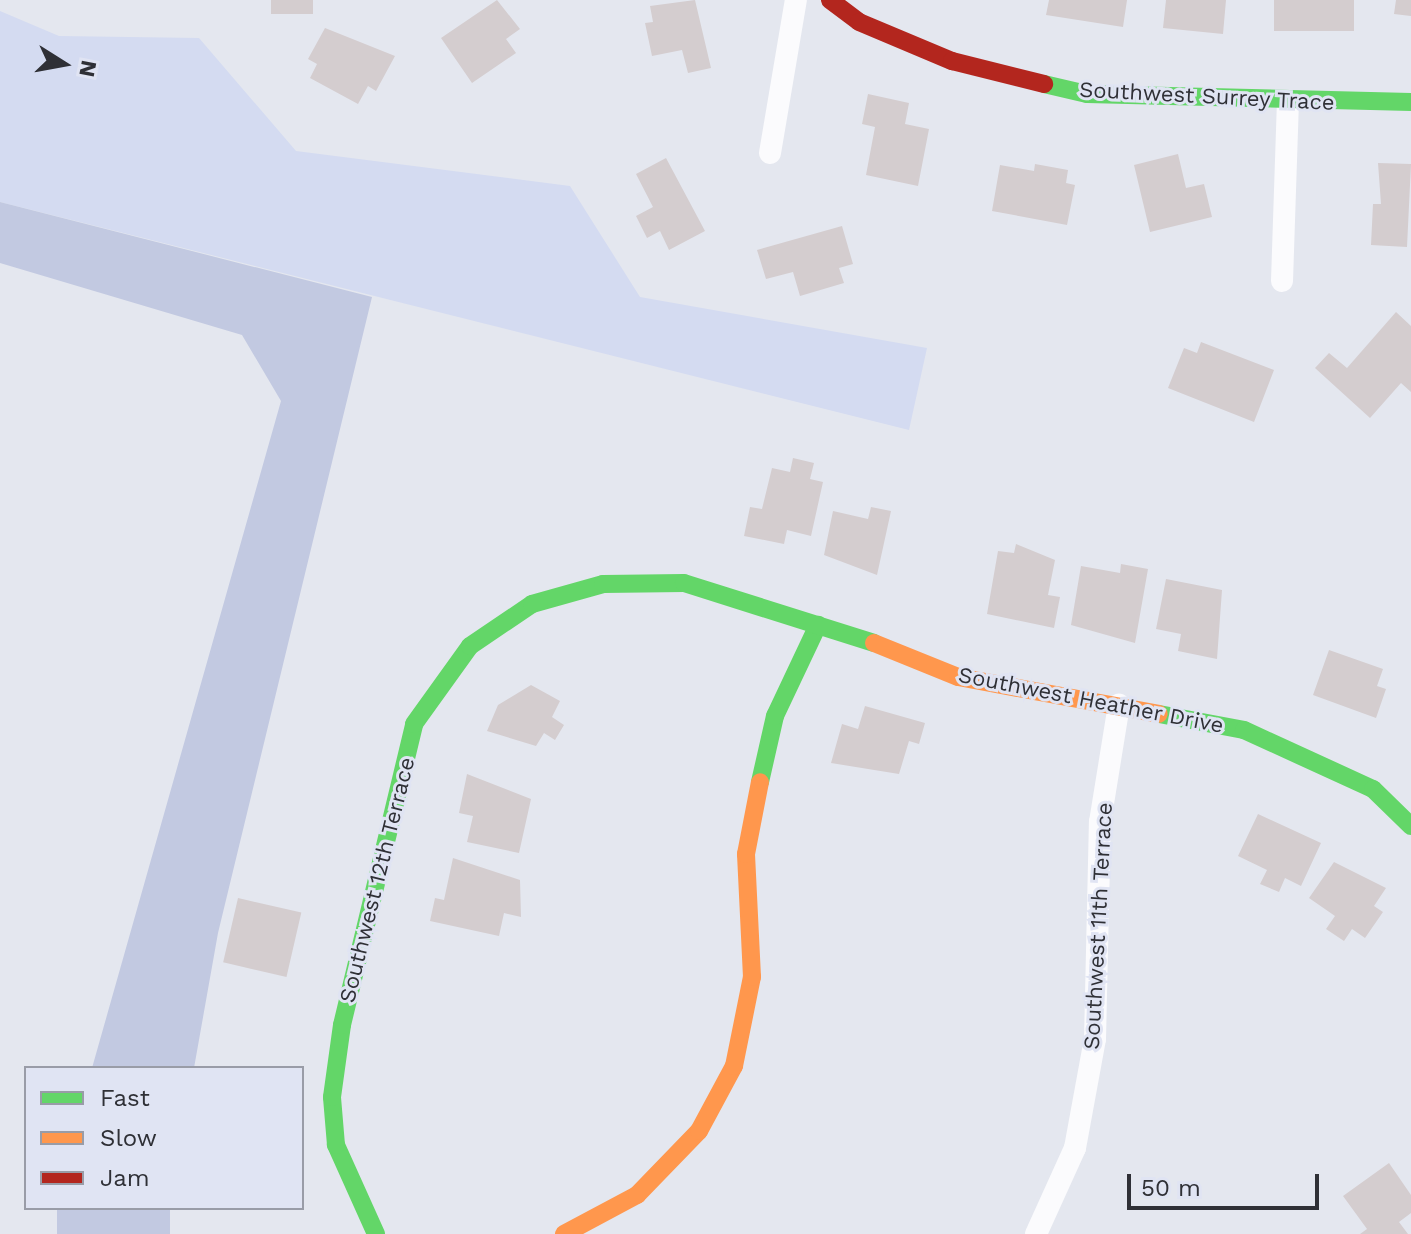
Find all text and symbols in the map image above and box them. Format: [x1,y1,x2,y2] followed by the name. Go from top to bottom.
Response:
[24,24,104,104] north arrow
[74,58,102,79] text: N
[1078,76,1336,116] street label: Southwest Surrey Trace
[956,661,1226,739] street label: Southwest Heather Drive
[334,754,420,1006] street label: Southwest 12th Terrace
[1078,801,1118,1051] street label: Southwest 11th Terrace
[24,1066,304,1210] legend
[100,1084,150,1112] text: Fast
[100,1124,157,1152] text: Slow
[1131,1158,1323,1208] scale bar
[100,1164,150,1192] text: Jam
[1141,1174,1201,1202] text: 50 m

